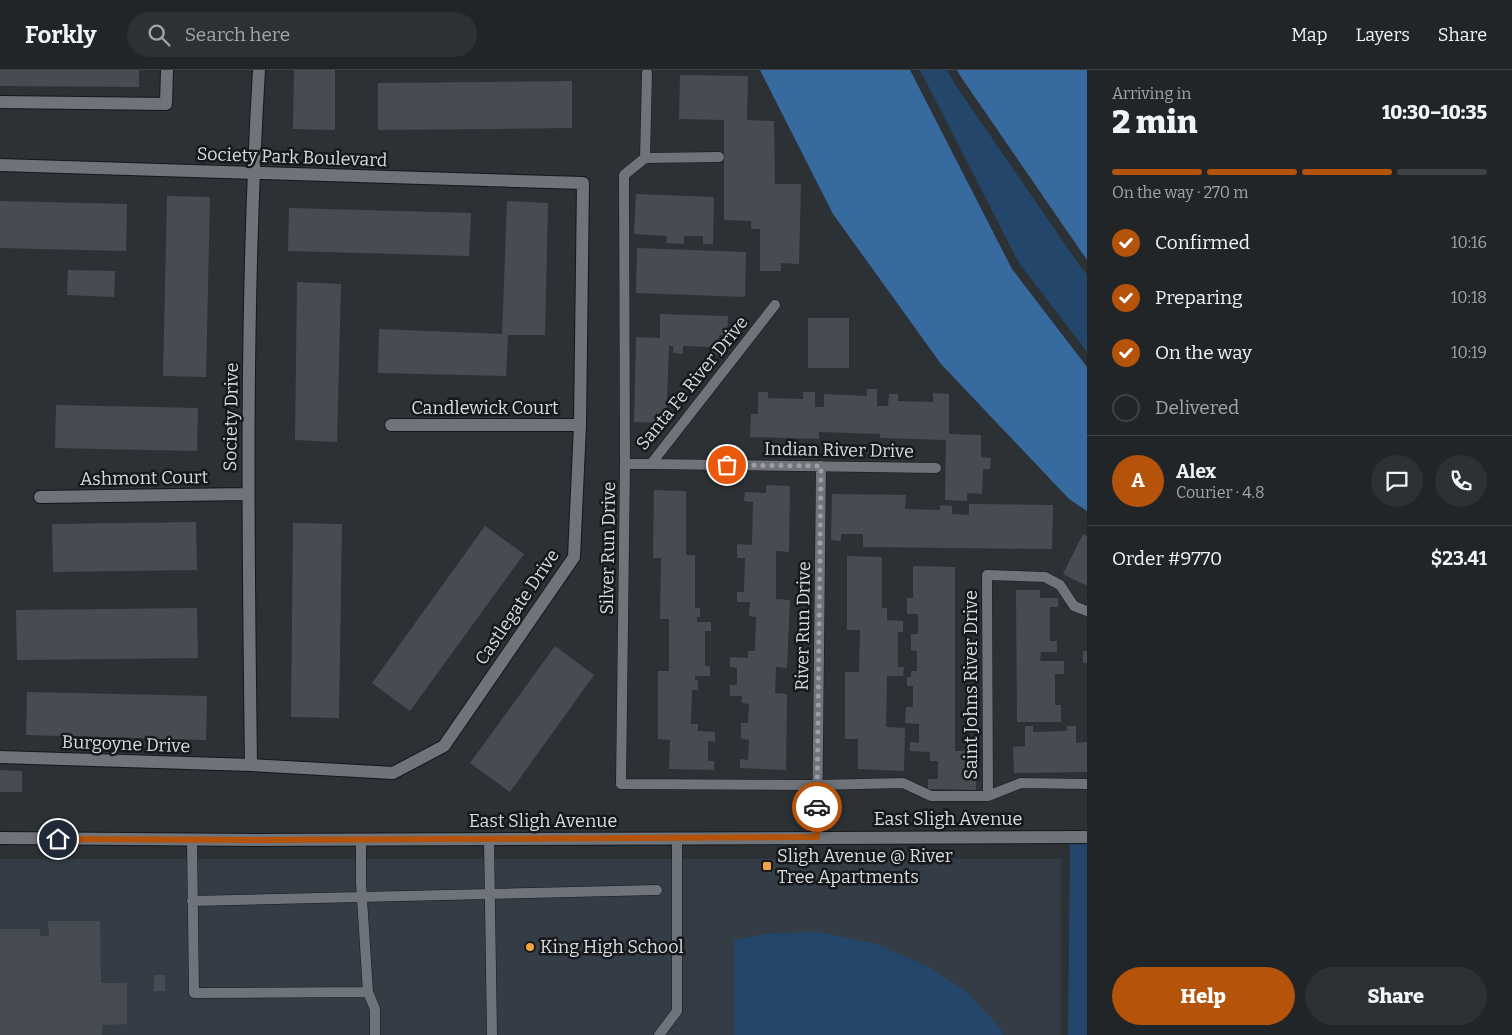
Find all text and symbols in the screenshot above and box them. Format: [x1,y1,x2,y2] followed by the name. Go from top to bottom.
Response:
[127,12,477,57] search box
[25,21,97,49] text: Forkly
[145,21,173,49] icon: search
[185,23,290,46] text: Search here
[1291,24,1327,46] text: Map
[1355,24,1410,46] text: Layers
[1438,24,1487,46] text: Share
[1112,84,1191,103] text: Arriving in
[1382,101,1487,124] text: 10:30–10:35
[1112,103,1198,141] text: 2 min
[196,143,388,171] street label: Society Park Boulevard
[1112,183,1249,202] text: On the way · 270 m
[1112,229,1140,257] icon: check
[1155,231,1250,254] text: Confirmed
[1451,233,1487,252] text: 10:16
[1112,284,1140,312] icon: check
[1155,286,1243,309] text: Preparing
[1451,288,1487,307] text: 10:18
[631,312,753,454] street label: Santa Fe River Drive
[1112,339,1140,367] icon: check
[1155,341,1252,364] text: On the way
[1451,343,1487,362] text: 10:19
[219,362,243,472] street label: Society Drive
[1155,396,1239,419] text: Delivered
[411,397,559,419] street label: Candlewick Court
[764,438,914,462] street label: Indian River Drive
[706,444,748,486] pin
[713,451,741,479] icon: bag
[1371,455,1423,507] button: chat
[1435,455,1487,507] button: phone
[1176,460,1216,483] text: Alex
[80,466,209,490] street label: Ashmont Court
[1131,469,1145,492] text: A
[596,481,620,615] street label: Silver Run Drive
[1176,483,1265,502] text: Courier · 4.8
[470,545,564,669] street label: Castlegate Drive
[1112,547,1222,570] text: Order #9770
[1431,547,1487,570] text: $23.41
[791,561,815,691] street label: River Run Drive
[960,590,982,780] street label: Saint Johns River Drive
[61,731,191,757] street label: Burgoyne Drive
[792,782,842,832] courier
[803,793,831,821] icon: car
[874,808,1022,830] street label: East Sligh Avenue
[469,810,617,832] street label: East Sligh Avenue
[37,818,79,860] pin
[44,825,72,853] icon: home
[777,845,953,888] place label: Sligh Avenue @ River Tree Apartments
[761,860,773,872] marker: Sligh Avenue @ River Tree Apartments
[540,936,684,958] place label: King High School
[524,941,536,953] marker: King High School
[1112,967,1295,1025] button: Help
[1305,967,1487,1025] button: Share

